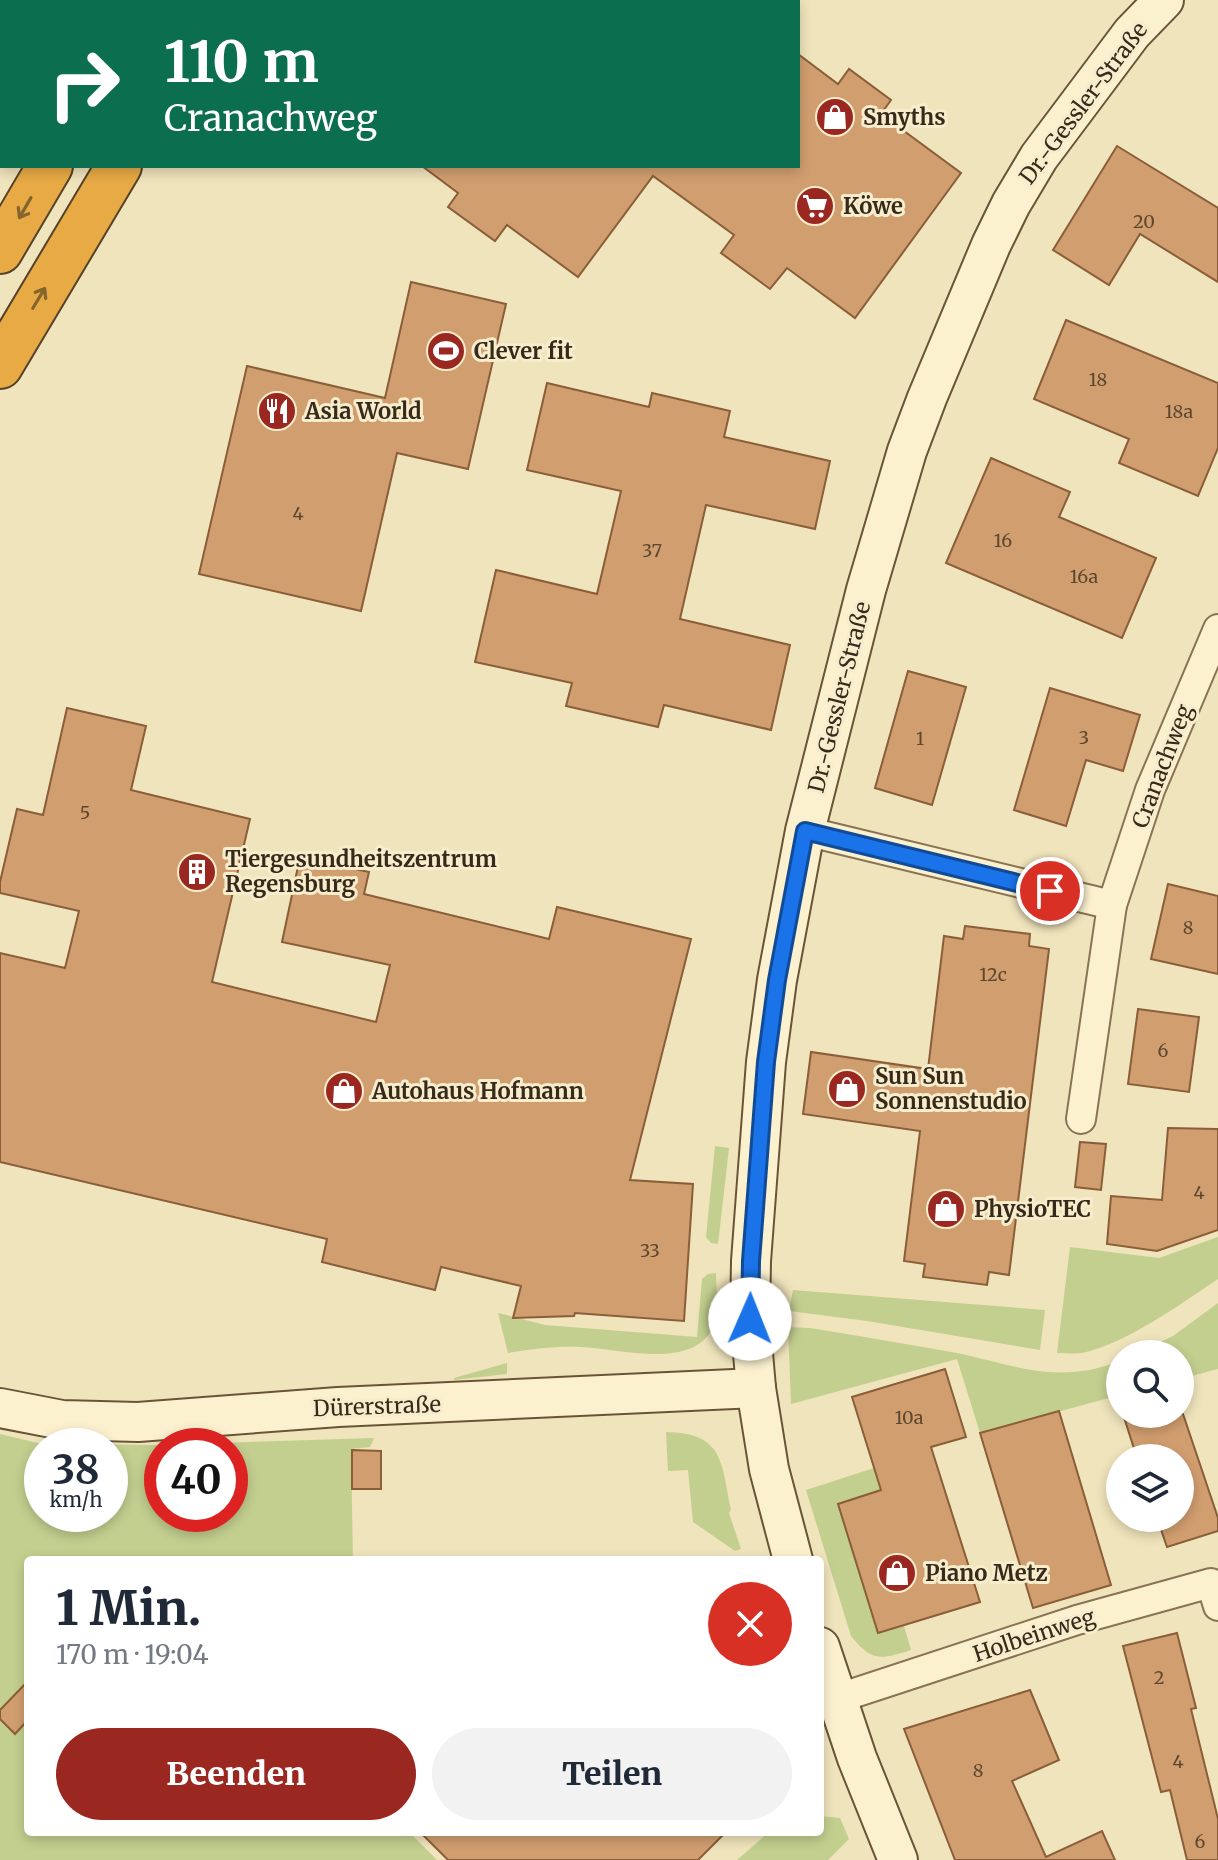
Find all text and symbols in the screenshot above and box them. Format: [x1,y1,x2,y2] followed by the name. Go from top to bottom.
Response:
[1013,16,1153,190] street label: Dr.-Gessler-Straße
[164,27,319,97] text: 110 m
[32,32,136,136] icon: right
[164,96,377,141] text: Cranachweg
[814,96,856,138] shop icon: Smyths
[863,103,946,131] place label: Smyths
[794,185,836,227] supermarket icon: Köwe
[843,192,903,220] place label: Köwe
[17,196,33,219] one-way arrow
[1133,210,1155,233] house number: 20
[32,287,48,310] one-way arrow
[425,330,467,372] sports icon: Clever fit
[474,337,573,365] place label: Clever fit
[1089,368,1107,391] house number: 18
[256,390,298,432] restaurant icon: Asia World
[304,397,422,425] place label: Asia World
[1165,400,1193,423] house number: 18a
[292,502,304,525] house number: 4
[994,529,1012,552] house number: 16
[642,539,662,562] house number: 37
[1070,565,1098,588] house number: 16a
[802,599,876,795] street label: Dr.-Gessler-Straße
[1126,700,1198,832] street label: Cranachweg
[1079,726,1089,749] house number: 3
[916,727,924,750] house number: 1
[80,801,90,824] house number: 5
[225,845,497,898] place label: Tiergesundheitszentrum Regensburg
[176,851,218,893] building icon: Tiergesundheitszentrum Regensburg
[1016,857,1084,925] pin
[1028,869,1072,913] icon: arrive
[1183,916,1193,939] house number: 8
[979,963,1007,986] house number: 12c
[1158,1039,1169,1062] house number: 6
[875,1062,1027,1115] place label: Sun Sun Sonnenstudio
[826,1068,868,1110] shop icon: Sun Sun Sonnenstudio
[323,1070,365,1112] shop icon: Autohaus Hofmann
[371,1077,584,1105] place label: Autohaus Hofmann
[1193,1181,1205,1204] house number: 4
[925,1188,967,1230] shop icon: PhysioTEC
[974,1195,1091,1223] place label: PhysioTEC
[640,1239,660,1262] house number: 33
[708,1277,792,1361] position arrow
[1106,1340,1194,1532] map controls
[1106,1340,1194,1428] button: search
[313,1390,441,1422] street label: Dürerstraße
[895,1406,924,1429] house number: 10a
[144,1428,248,1532] speed limit sign: 40
[1106,1444,1194,1532] button: layers
[52,1445,100,1495] text: 38
[50,1487,102,1512] text: km/h
[876,1552,918,1594] shop icon: Piano Metz
[925,1559,1048,1587] place label: Piano Metz
[56,1578,201,1638] text: 1 Min.
[708,1582,792,1666] button: close
[970,1602,1098,1668] street label: Holbeinweg
[56,1638,209,1671] text: 170 m · 19:04
[1154,1666,1164,1689] house number: 2
[56,1728,416,1820] button: Beenden
[432,1728,792,1820] button: Teilen
[1172,1750,1184,1773] house number: 4
[973,1759,983,1782] house number: 8
[1195,1830,1206,1853] house number: 6

